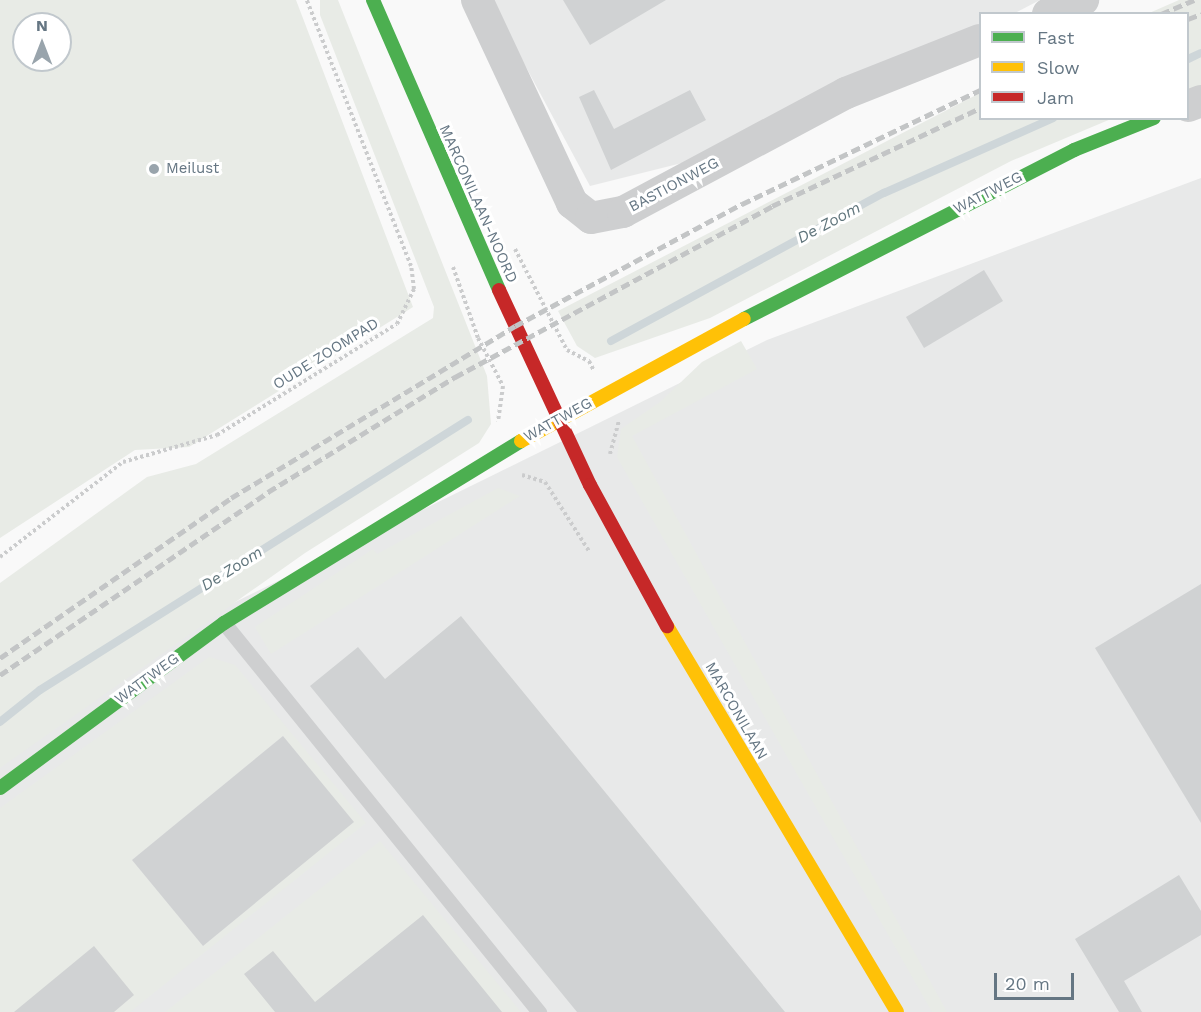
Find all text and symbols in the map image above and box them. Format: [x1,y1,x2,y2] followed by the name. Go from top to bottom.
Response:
[12,12,72,72] north arrow
[979,12,1189,120] legend
[36,16,48,35] text: N
[1037,27,1074,48] text: Fast
[1037,57,1080,78] text: Slow
[1037,87,1074,108] text: Jam
[435,122,521,286] street label: MARCONILAAN-NOORD
[626,154,722,216] street label: BASTIONWEG
[166,160,219,178] place label: Meilust
[147,162,161,176] marker: Meilust
[950,168,1026,218] street label: WATTWEG
[794,198,864,248] water label: De Zoom
[270,314,382,394] street label: OUDE ZOOMPAD
[521,394,595,446] street label: WATTWEG
[198,543,266,595] water label: De Zoom
[111,650,183,708] street label: WATTWEG
[701,659,771,763] street label: MARCONILAAN
[997,961,1076,999] scale bar
[1005,973,1050,994] text: 20 m

